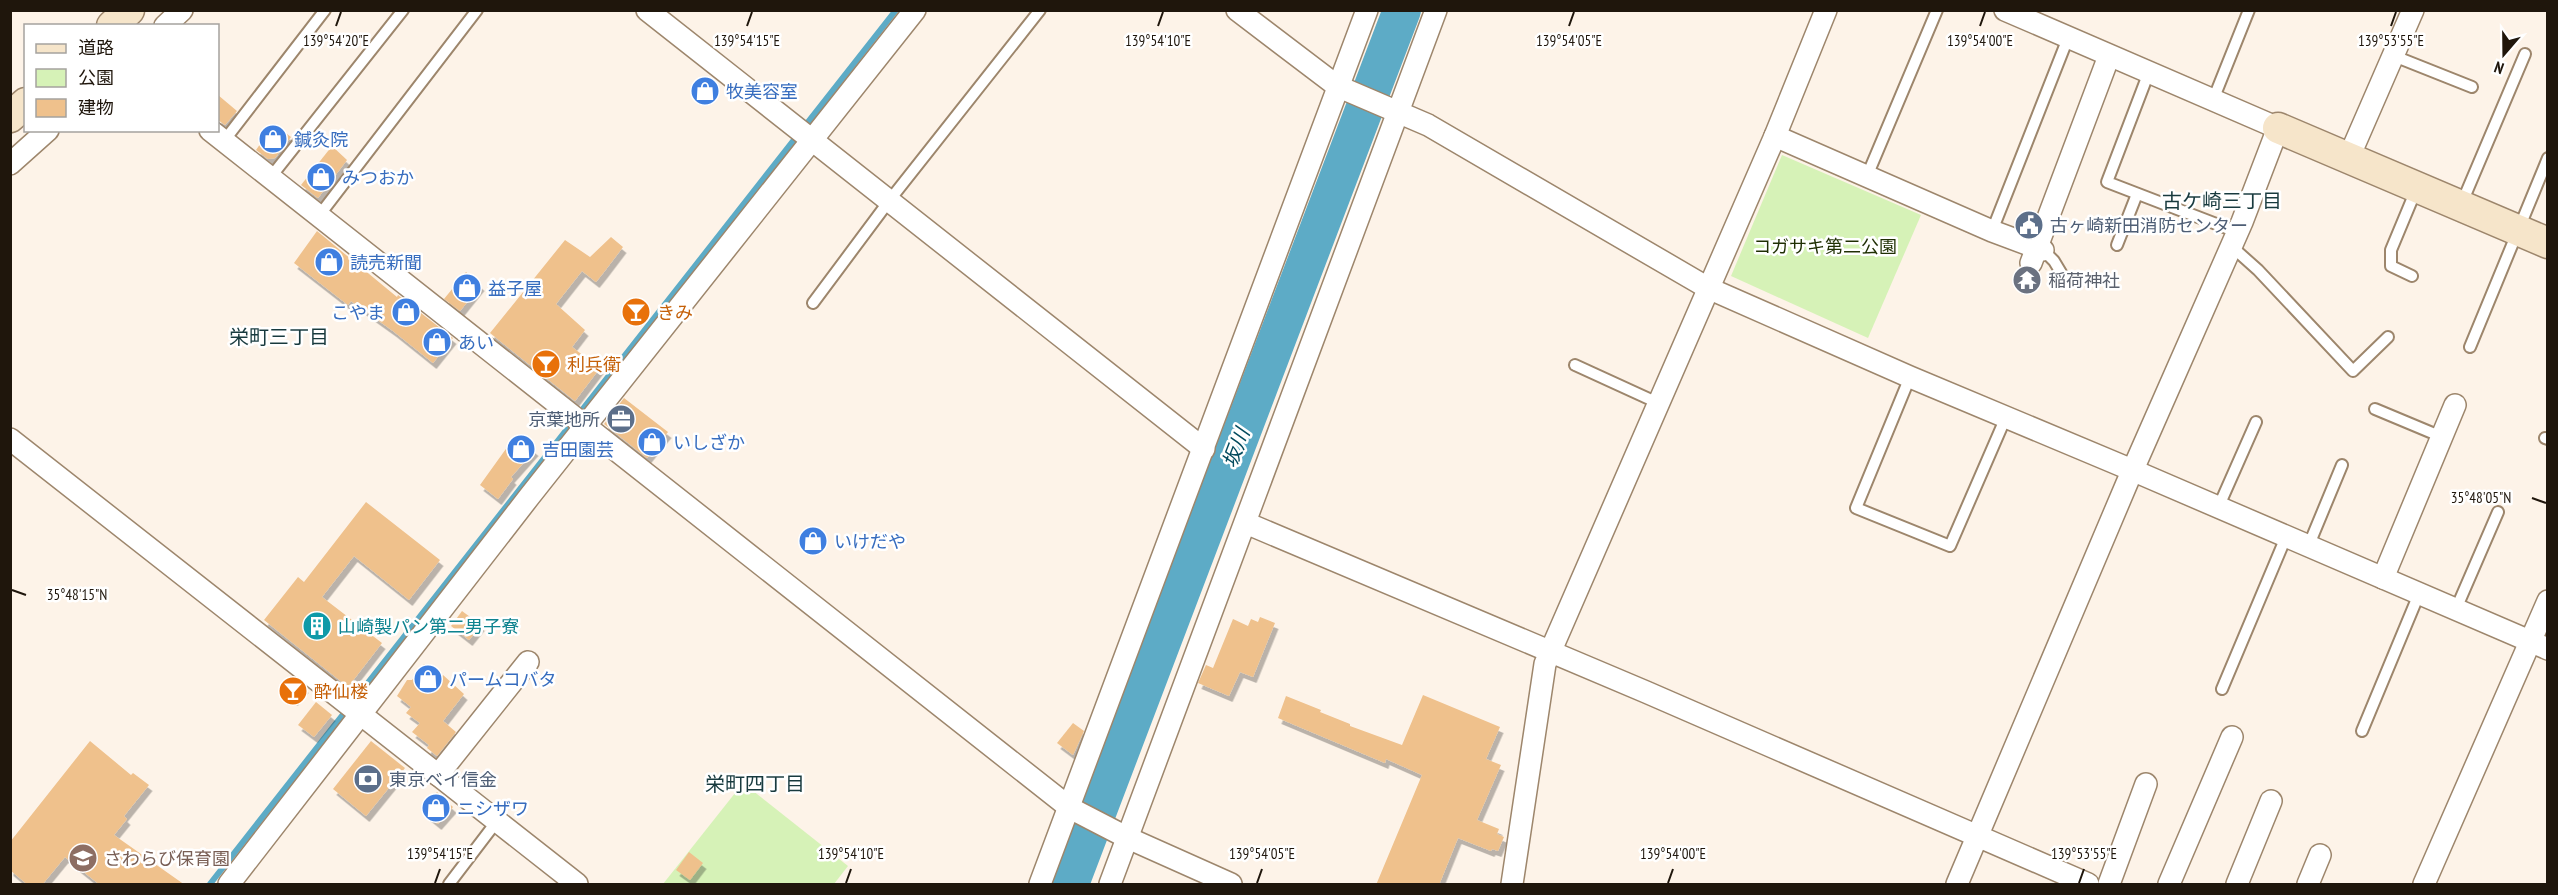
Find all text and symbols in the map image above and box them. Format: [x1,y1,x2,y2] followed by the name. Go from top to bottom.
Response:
[24,24,219,132] legend
[2474,24,2534,84] north arrow
[303,31,369,50] text: 139°54'20"E
[714,31,780,50] text: 139°54'15"E
[1125,31,1191,50] text: 139°54'10"E
[1536,31,1602,50] text: 139°54'05"E
[1947,31,2013,50] text: 139°54'00"E
[2358,31,2424,50] text: 139°53'55"E
[78,36,114,59] text: 道路
[2491,57,2506,79] text: N
[78,66,114,89] text: 公園
[689,75,721,107] shop icon: 牧美容室
[726,80,798,103] place label: 牧美容室
[78,96,114,119] text: 建物
[257,123,289,155] shop icon: 鍼灸院
[294,128,348,151] place label: 鍼灸院
[305,161,337,193] shop icon: みつおか
[342,166,414,189] place label: みつおか
[2162,188,2282,214] district label: 古ケ崎三丁目
[2013,209,2045,241] public building icon: 古ヶ崎新田消防センター
[2050,214,2248,237] place label: 古ヶ崎新田消防センター
[1753,235,1897,258] park label: コガサキ第二公園
[313,246,345,278] shop icon: 読売新聞
[350,251,422,274] place label: 読売新聞
[2011,264,2043,296] temple icon: 稲荷神社
[2048,269,2120,292] place label: 稲荷神社
[451,272,483,304] shop icon: 益子屋
[488,277,542,300] place label: 益子屋
[390,296,422,328] shop icon: こやま
[620,296,652,328] bar icon: きみ
[331,301,385,324] place label: こやま
[657,301,693,324] place label: きみ
[229,324,329,350] district label: 栄町三丁目
[421,326,453,358] shop icon: あい
[458,331,494,354] place label: あい
[530,348,562,380] bar icon: 利兵衛
[567,353,621,376] place label: 利兵衛
[605,403,637,435] office icon: 京葉地所
[528,408,600,431] place label: 京葉地所
[1217,423,1256,471] water label: 坂川
[636,426,668,458] shop icon: いしざか
[673,431,745,454] place label: いしざか
[505,433,537,465] shop icon: 吉田園芸
[542,438,614,461] place label: 吉田園芸
[2451,488,2511,507] text: 35°48'05"N
[797,525,829,557] shop icon: いけだや
[834,530,906,553] place label: いけだや
[47,585,107,604] text: 35°48'15"N
[301,610,333,642] building icon: 山崎製パン第二男子寮
[338,615,519,638] place label: 山崎製パン第二男子寮
[412,663,444,695] shop icon: パームコバタ
[449,668,556,691] place label: パームコバタ
[277,675,309,707] bar icon: 酔仙楼
[314,680,368,703] place label: 酔仙楼
[352,763,384,795] bank icon: 東京ベイ信金
[389,768,497,791] place label: 東京ベイ信金
[705,771,805,797] district label: 栄町四丁目
[420,792,452,824] shop icon: ニシザワ
[457,797,529,820] place label: ニシザワ
[67,842,99,874] school or university icon: さわらび保育園
[407,844,473,863] text: 139°54'15"E
[818,844,884,863] text: 139°54'10"E
[1229,844,1295,863] text: 139°54'05"E
[1640,844,1706,863] text: 139°54'00"E
[2051,844,2117,863] text: 139°53'55"E
[104,847,230,870] place label: さわらび保育園

